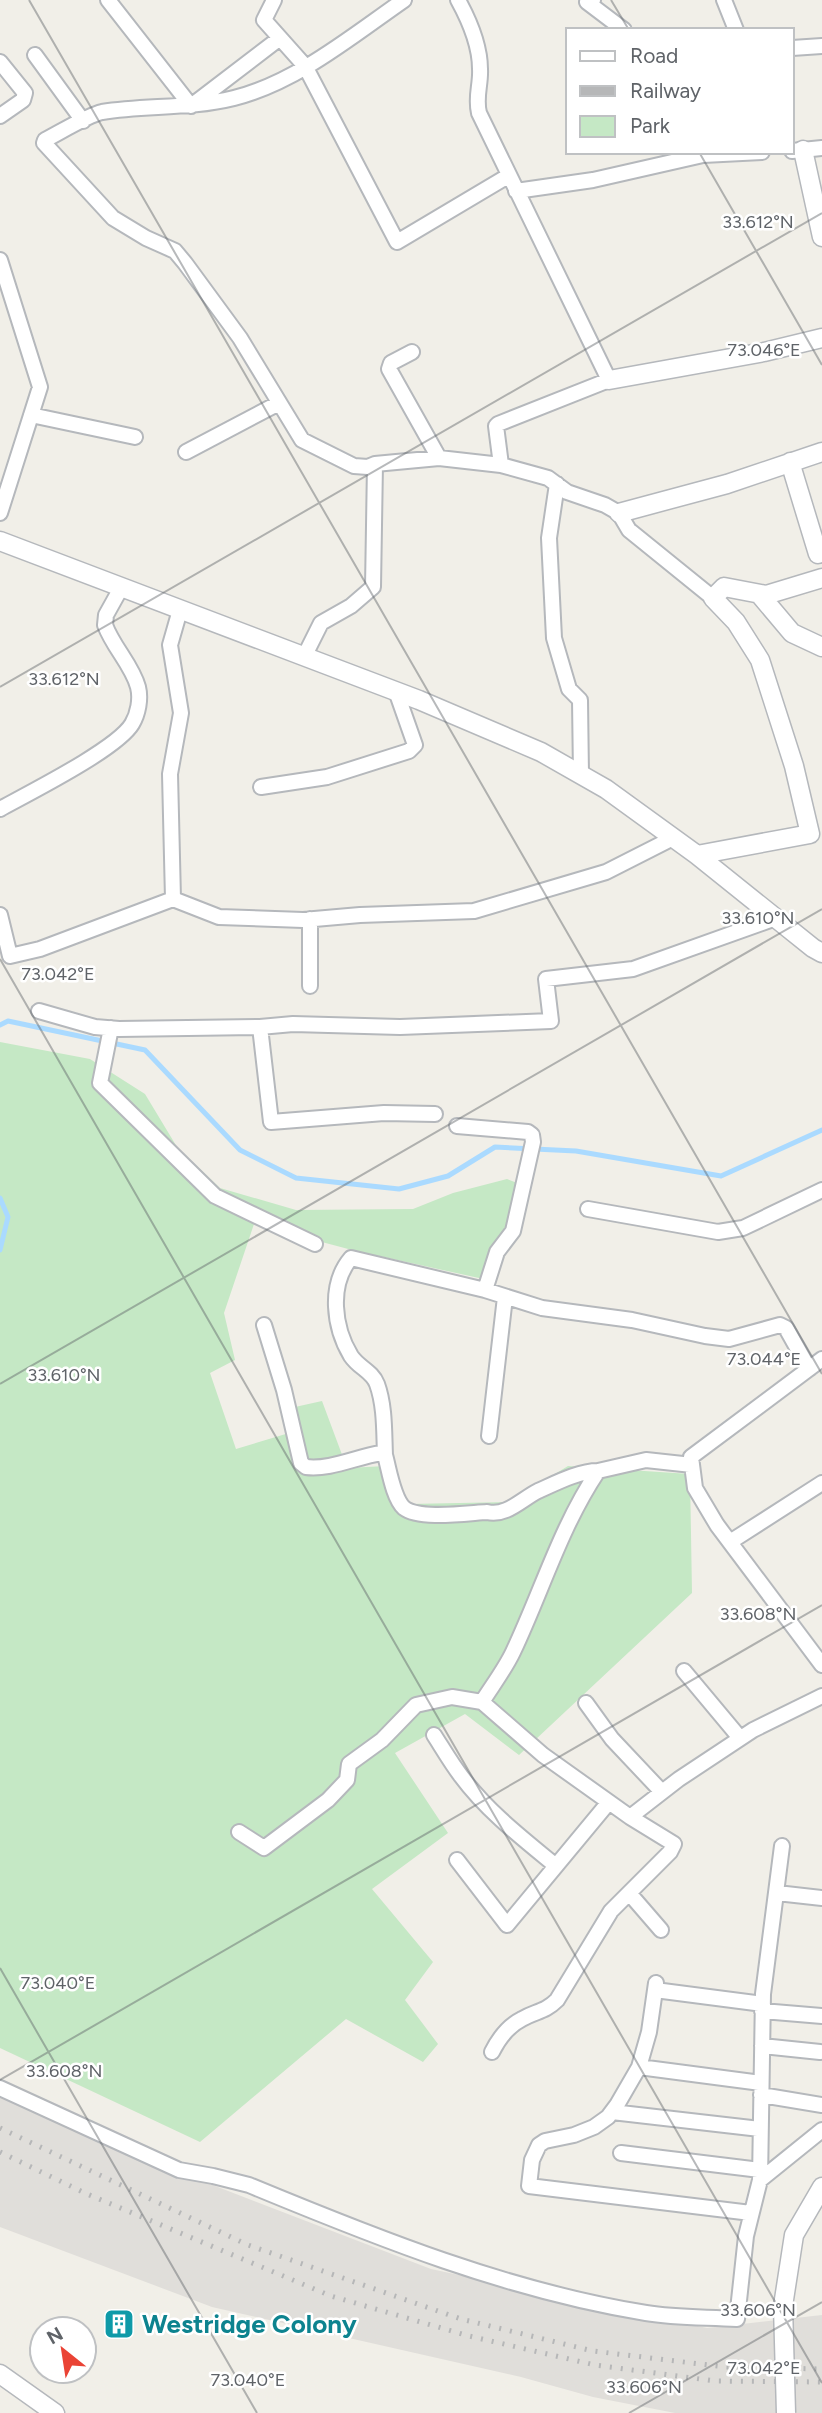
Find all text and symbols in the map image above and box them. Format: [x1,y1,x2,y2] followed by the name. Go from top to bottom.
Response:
[566,28,794,154] legend
[630,43,678,68] text: Road
[630,78,701,103] text: Railway
[630,113,671,138] text: Park
[722,211,794,233] text: 33.612°N
[727,339,801,361] text: 73.046°E
[28,668,100,690] text: 33.612°N
[721,907,795,929] text: 33.610°N
[21,963,95,985] text: 73.042°E
[727,1348,801,1370] text: 73.044°E
[27,1364,101,1386] text: 33.610°N
[720,1603,796,1625] text: 33.608°N
[21,1972,95,1994] text: 73.040°E
[26,2060,102,2082] text: 33.608°N
[720,2299,796,2321] text: 33.606°N
[102,2307,136,2341] building icon: Westridge Colony
[142,2308,357,2340] place label: Westridge Colony
[28,2315,98,2385] north arrow
[43,2322,67,2349] text: N
[727,2357,801,2379] text: 73.042°E
[211,2369,285,2391] text: 73.040°E
[606,2376,682,2398] text: 33.606°N

